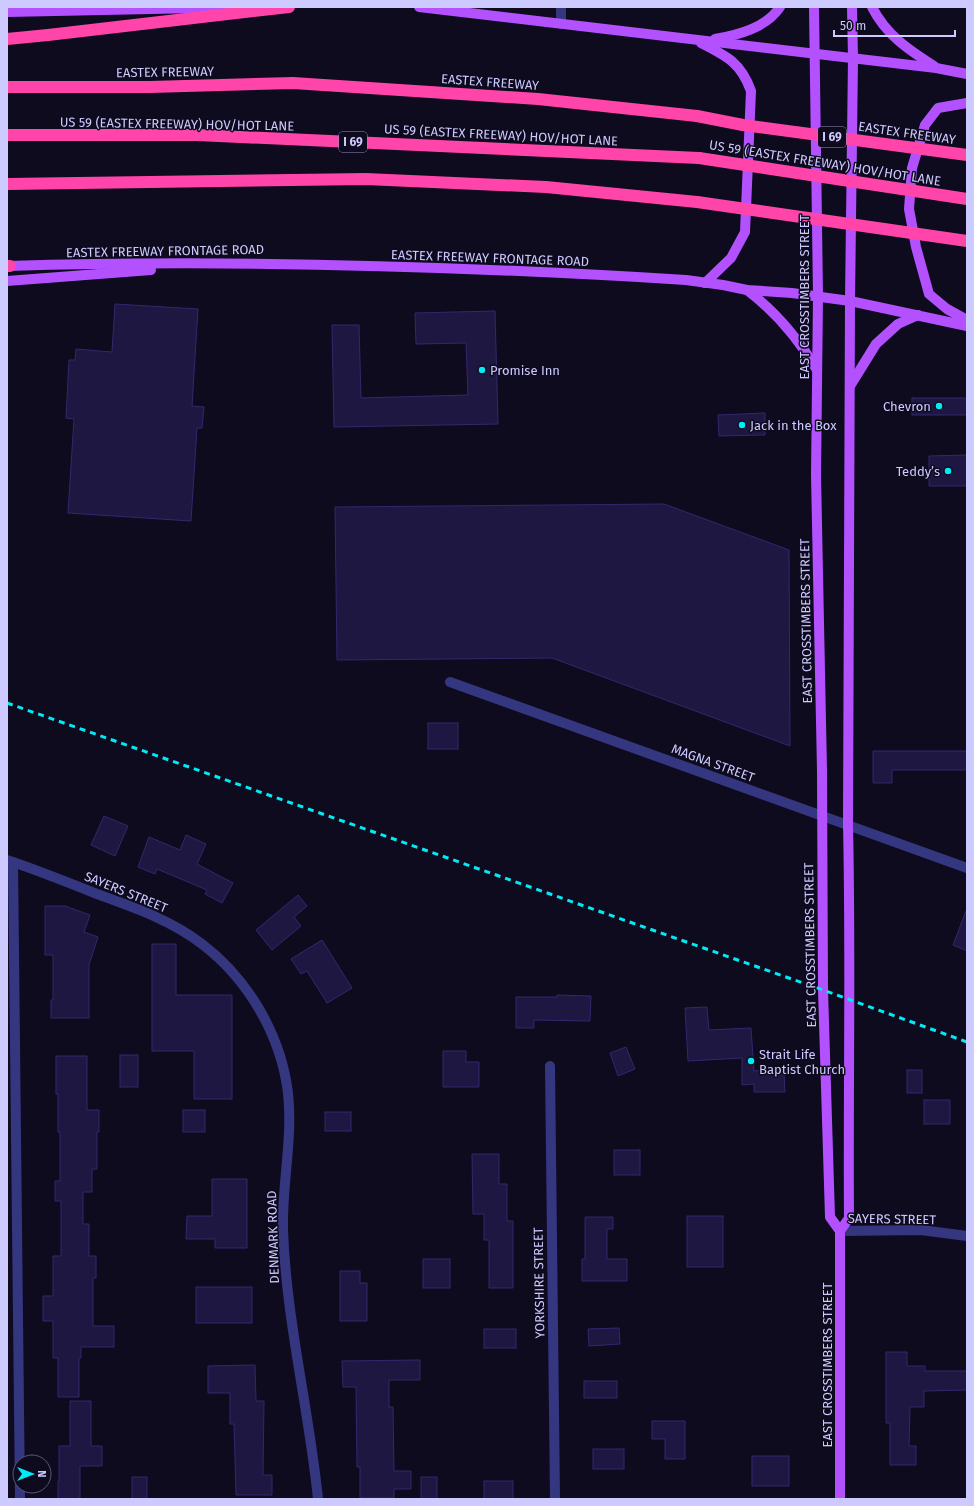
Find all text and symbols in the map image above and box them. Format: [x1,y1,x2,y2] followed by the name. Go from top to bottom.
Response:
[834,12,955,38] scale bar
[840,19,866,33] text: 50 m
[116,64,215,80] street label: EASTEX FREEWAY
[440,71,540,93] street label: EASTEX FREEWAY
[60,114,294,134] street label: US 59 (EASTEX FREEWAY) HOV/HOT LANE
[857,119,958,147] street label: EASTEX FREEWAY
[384,121,618,149] street label: US 59 (EASTEX FREEWAY) HOV/HOT LANE
[818,127,846,147] road number: I 69
[339,132,367,152] road number: I 69
[708,137,942,189] street label: US 59 (EASTEX FREEWAY) HOV/HOT LANE
[797,214,812,379] street label: EAST CROSSTIMBERS STREET
[66,242,264,260] street label: EASTEX FREEWAY FRONTAGE ROAD
[391,247,589,269] street label: EASTEX FREEWAY FRONTAGE ROAD
[490,363,560,378] place label: Promise Inn
[477,365,487,375] marker: Promise Inn
[883,399,931,414] place label: Chevron
[934,401,944,411] marker: Chevron
[750,418,837,433] place label: Jack in the Box
[737,420,747,430] marker: Jack in the Box
[896,464,940,479] place label: Teddy’s
[943,466,953,476] marker: Teddy’s
[797,538,815,704] street label: EAST CROSSTIMBERS STREET
[669,741,757,785] street label: MAGNA STREET
[801,862,819,1028] street label: EAST CROSSTIMBERS STREET
[82,869,170,916] street label: SAYERS STREET
[759,1047,845,1077] place label: Strait Life Baptist Church
[746,1056,756,1066] marker: Strait Life Baptist Church
[264,1190,282,1284] street label: DENMARK ROAD
[848,1211,937,1227] street label: SAYERS STREET
[531,1227,547,1339] street label: YORKSHIRE STREET
[820,1282,835,1447] street label: EAST CROSSTIMBERS STREET
[12,1454,52,1494] north arrow
[35,1470,48,1478] text: N

